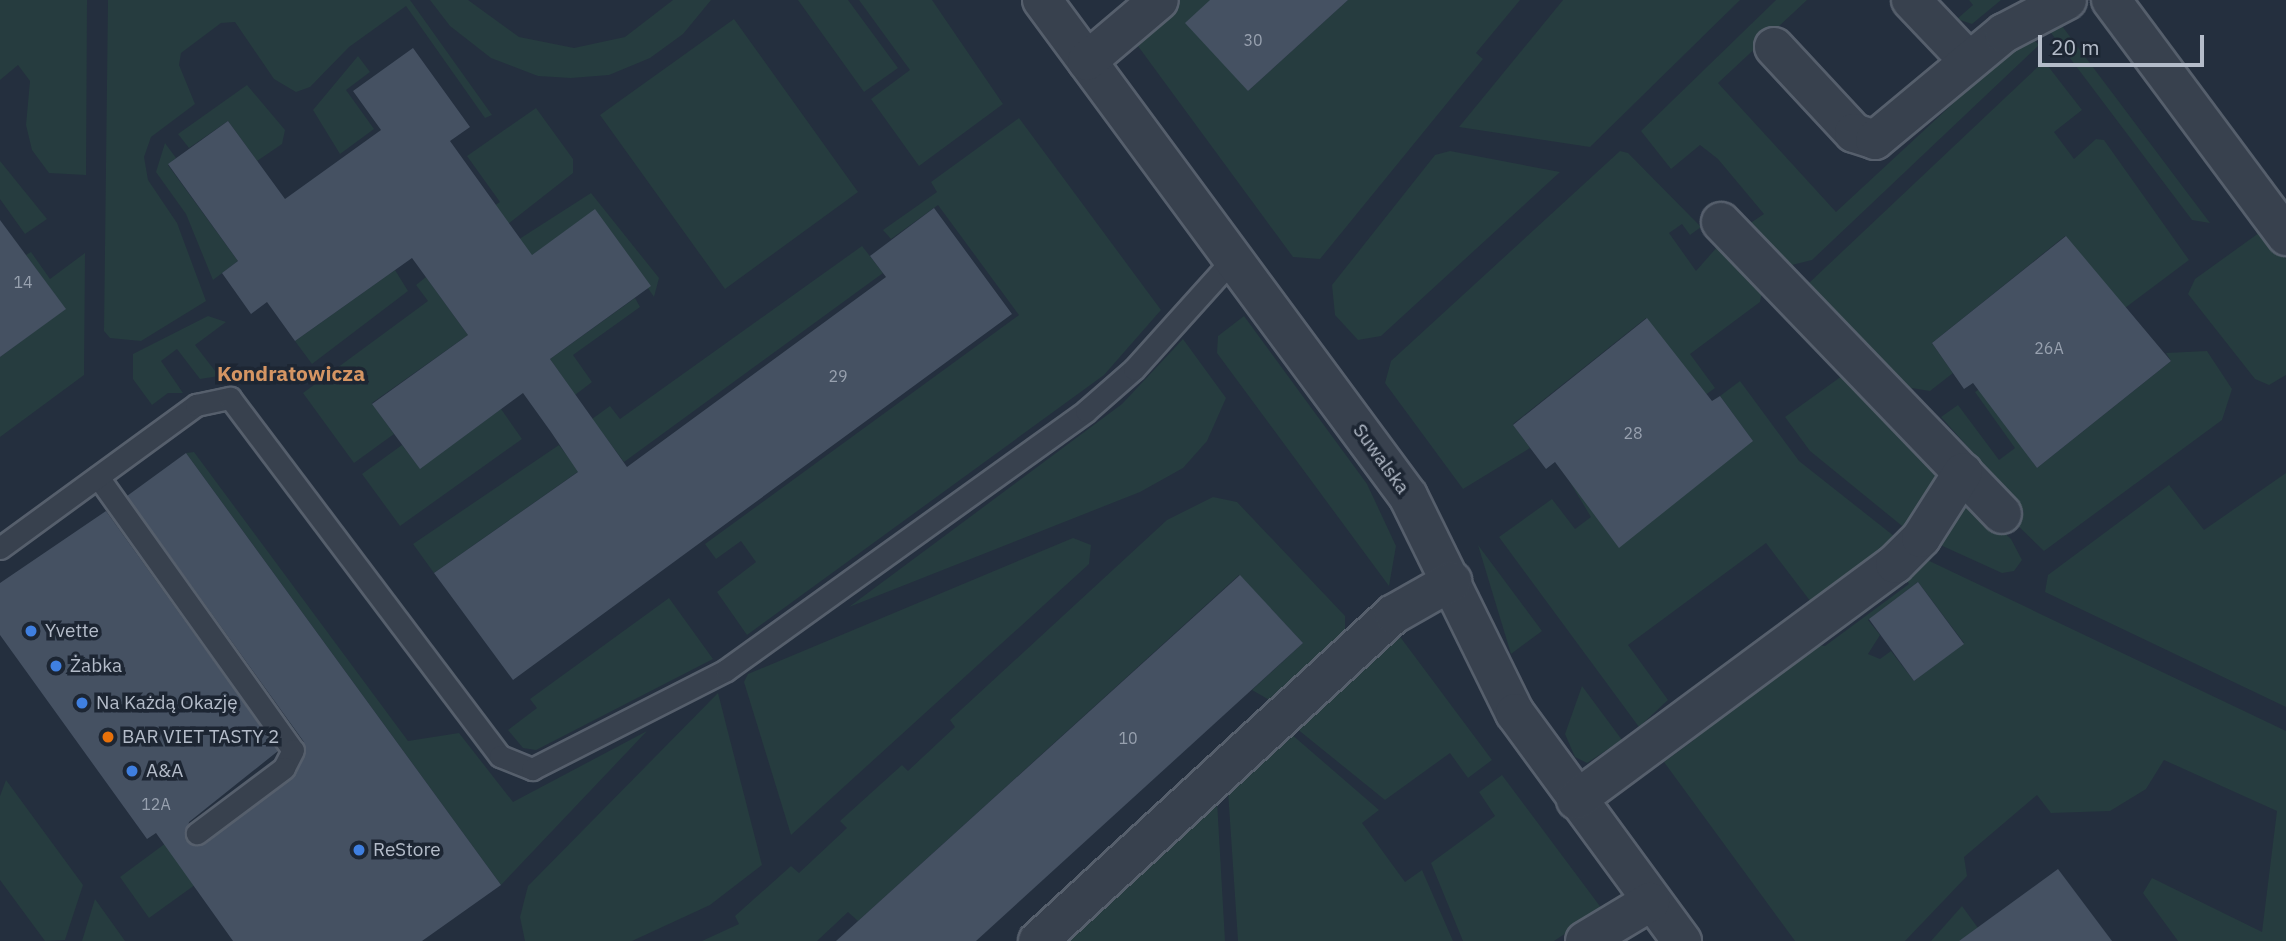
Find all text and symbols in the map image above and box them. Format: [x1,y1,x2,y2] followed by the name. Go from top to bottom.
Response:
[2041,21,2207,65] scale bar
[1243,30,1263,50] house number: 30
[2051,33,2100,61] text: 20 m
[13,272,33,292] house number: 14
[2034,338,2064,358] house number: 26A
[217,360,365,386] district label: Kondratowicza
[828,366,848,386] house number: 29
[1348,420,1414,498] street label: Suwalska
[1623,423,1643,443] house number: 28
[45,620,99,642] place label: Yvette
[23,623,39,639] marker: Yvette
[70,655,122,677] place label: Żabka
[48,658,64,674] marker: Żabka
[96,692,238,714] place label: Na Każdą Okazję
[74,695,90,711] marker: Na Każdą Okazję
[122,726,279,748] place label: BAR VIET TASTY 2
[1118,728,1138,748] house number: 10
[100,729,116,745] marker: BAR VIET TASTY 2
[146,760,183,782] place label: A&A
[124,763,140,779] marker: A&A
[141,794,171,814] house number: 12A
[373,839,441,861] place label: ReStore
[351,842,367,858] marker: ReStore

